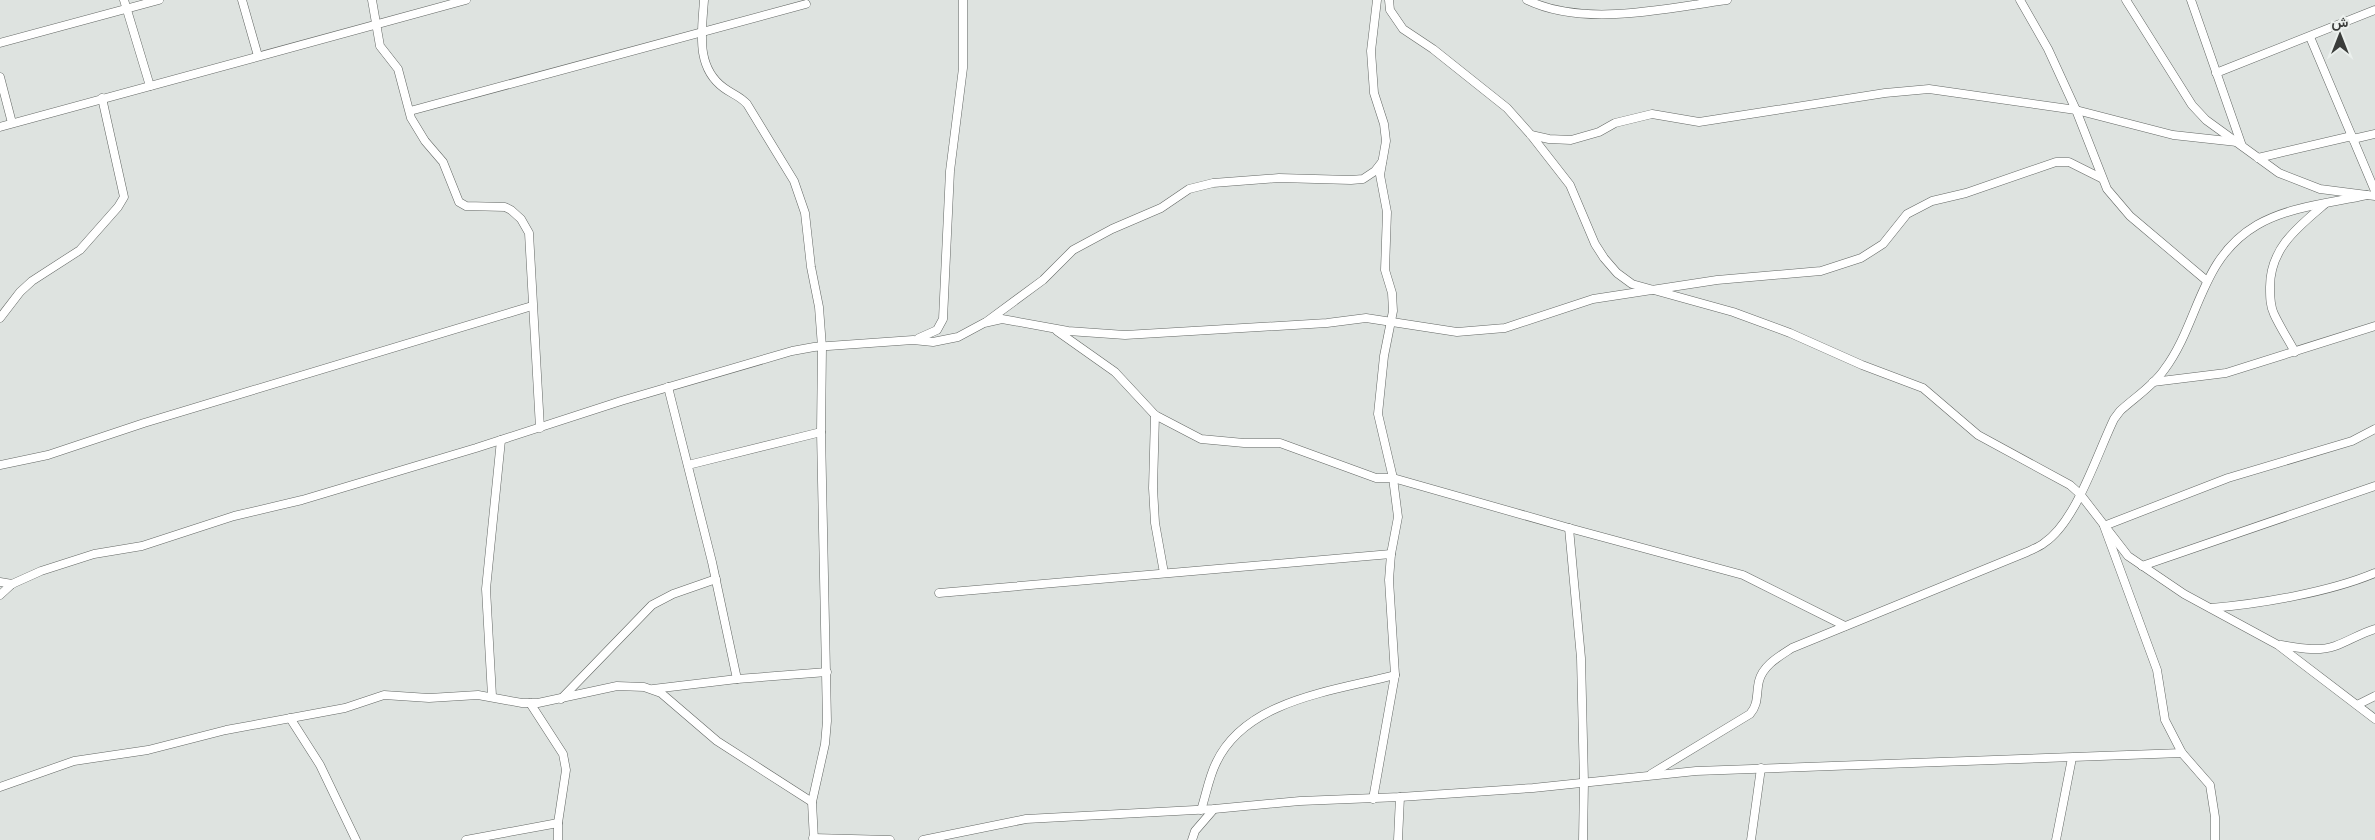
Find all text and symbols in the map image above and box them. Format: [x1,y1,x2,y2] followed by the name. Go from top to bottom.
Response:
[2315,10,2365,60] north arrow
[2332,14,2349,31] text: ش

